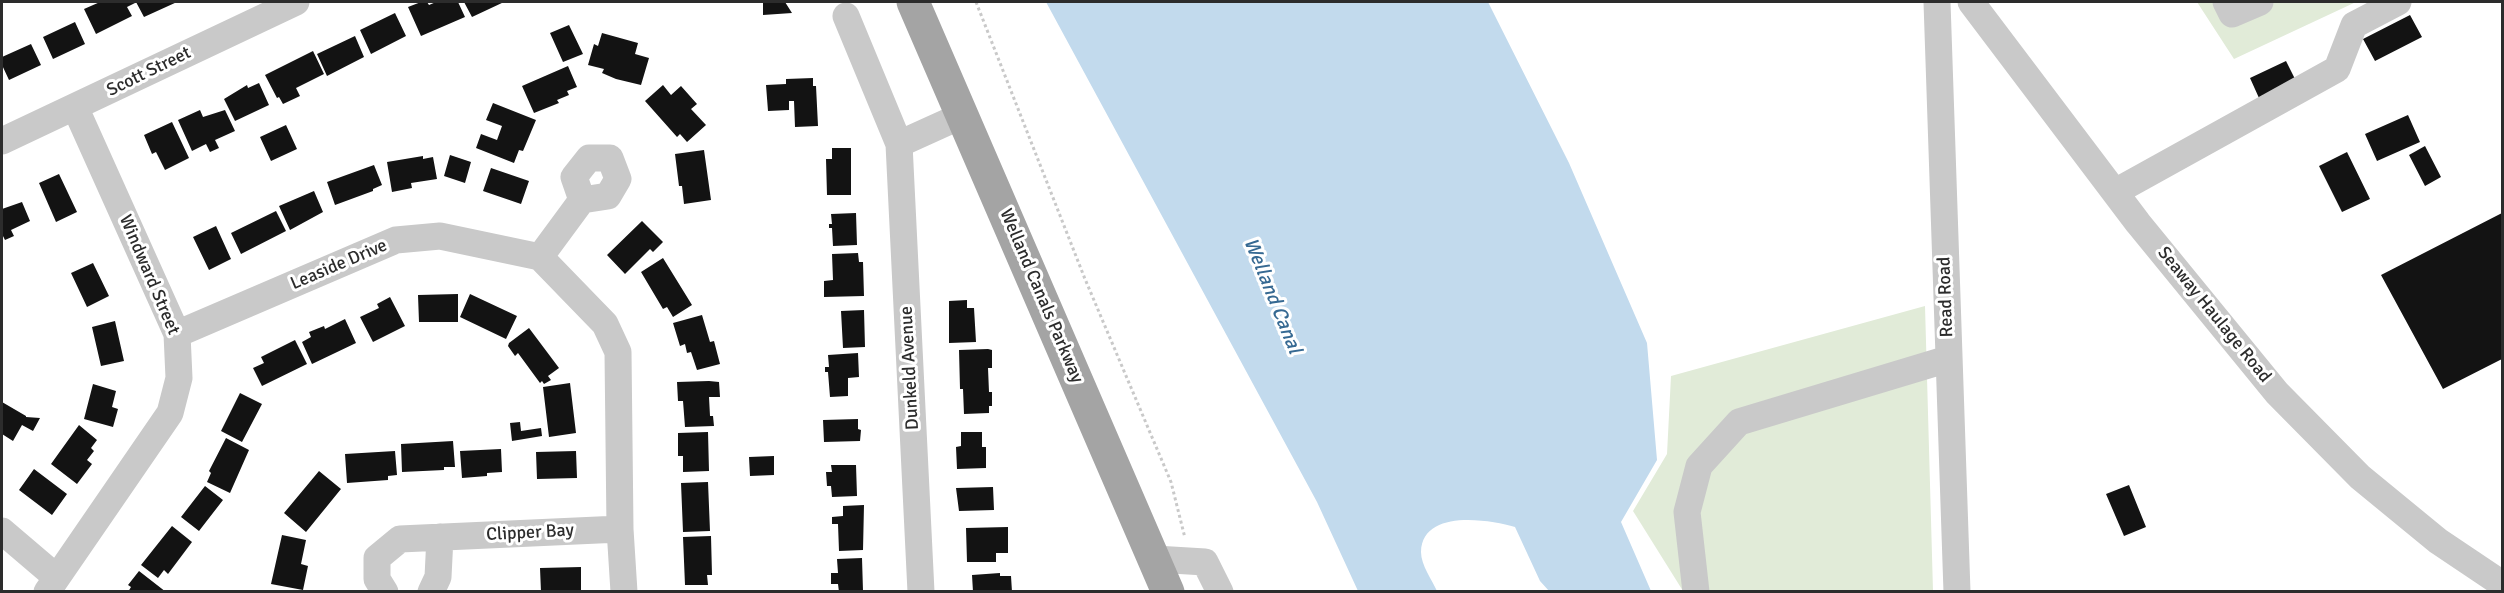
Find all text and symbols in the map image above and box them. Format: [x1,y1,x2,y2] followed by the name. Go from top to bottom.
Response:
[103,42,195,102] street label: Scott Street
[995,206,1087,386] street label: Welland Canals Parkway
[114,212,184,338] street label: Windward Street
[288,235,390,295] street label: Leaside Drive
[1238,235,1306,357] water label: Welland Canal
[2153,243,2275,387] street label: Seaway Haulage Road
[1934,256,1958,338] street label: Read Road
[896,306,924,430] street label: Dunkeld Avenue
[486,520,574,546] street label: Clipper Bay

